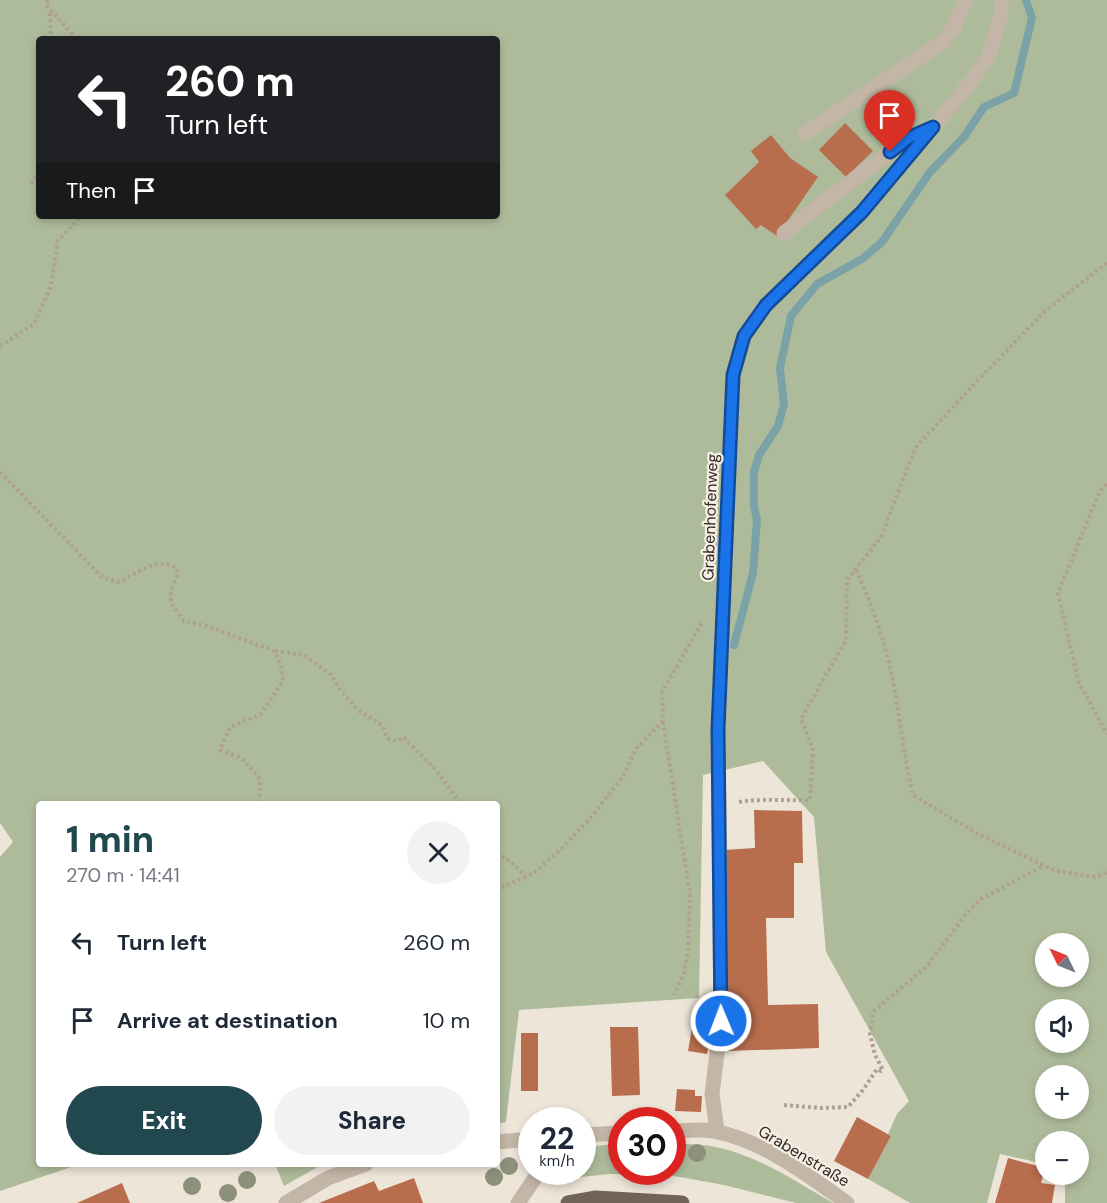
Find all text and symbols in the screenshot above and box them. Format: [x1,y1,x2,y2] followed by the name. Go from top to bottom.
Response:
[165,54,295,109] text: 260 m
[66,60,144,138] icon: left
[864,90,915,152] pin
[873,99,906,132] icon: arrive
[165,107,268,142] text: Turn left
[128,174,161,207] icon: arrive
[66,176,116,205] text: Then
[697,453,723,581] street label: Grabenhofenweg
[66,816,154,863] text: 1 min
[407,821,470,884] button: close
[66,862,180,888] text: 270 m · 14:41
[66,926,99,959] icon: left
[117,928,207,957] text: Turn left
[403,928,470,957] text: 260 m
[1035,933,1089,987] north arrow
[1035,933,1089,1185] map controls
[689,989,753,1053] position arrow
[1035,999,1089,1053] button: sound
[66,1004,99,1037] icon: arrive
[117,1006,338,1035] text: Arrive at destination
[423,1006,470,1035] text: 10 m
[1035,1065,1089,1119] button: +
[66,1086,262,1155] button: Exit
[274,1086,470,1155] button: Share
[608,1107,686,1185] speed limit sign: 30
[540,1119,574,1158] text: 22
[754,1120,854,1192] street label: Grabenstraße
[1035,1131,1089,1185] button: −
[539,1151,575,1171] text: km/h

